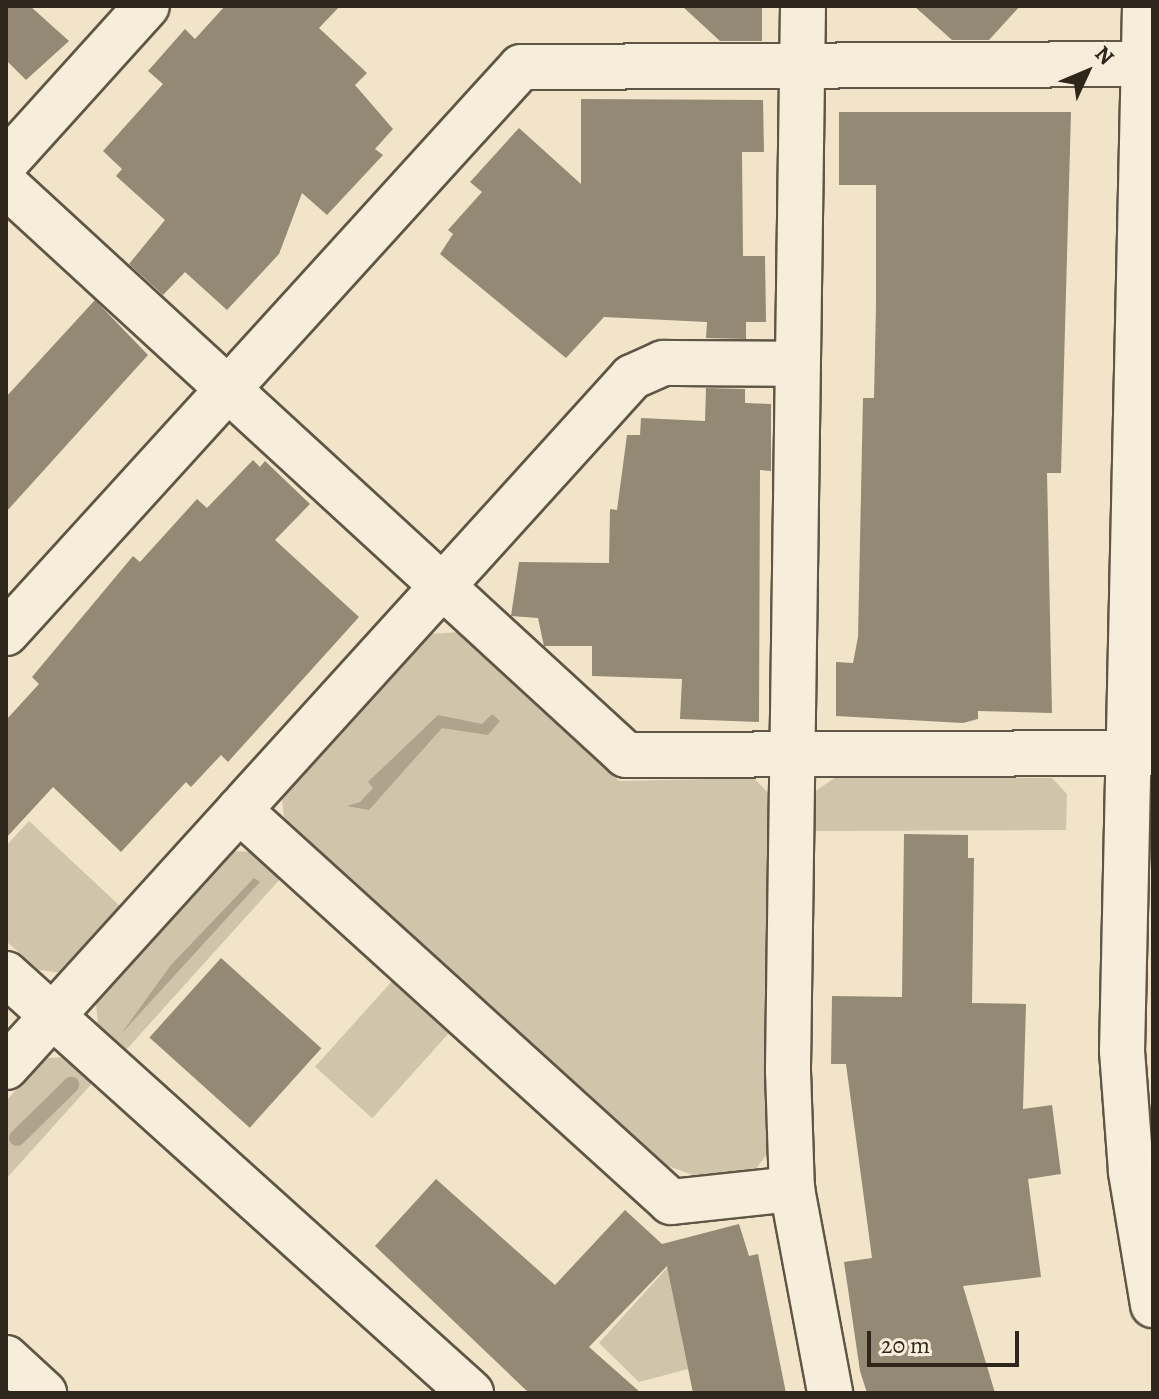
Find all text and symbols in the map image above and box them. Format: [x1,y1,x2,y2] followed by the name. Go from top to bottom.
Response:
[1047,32,1127,112] north arrow
[1088,39,1121,72] text: N
[871,1315,1023,1365] scale bar
[881,1329,930,1361] text: 20 m

